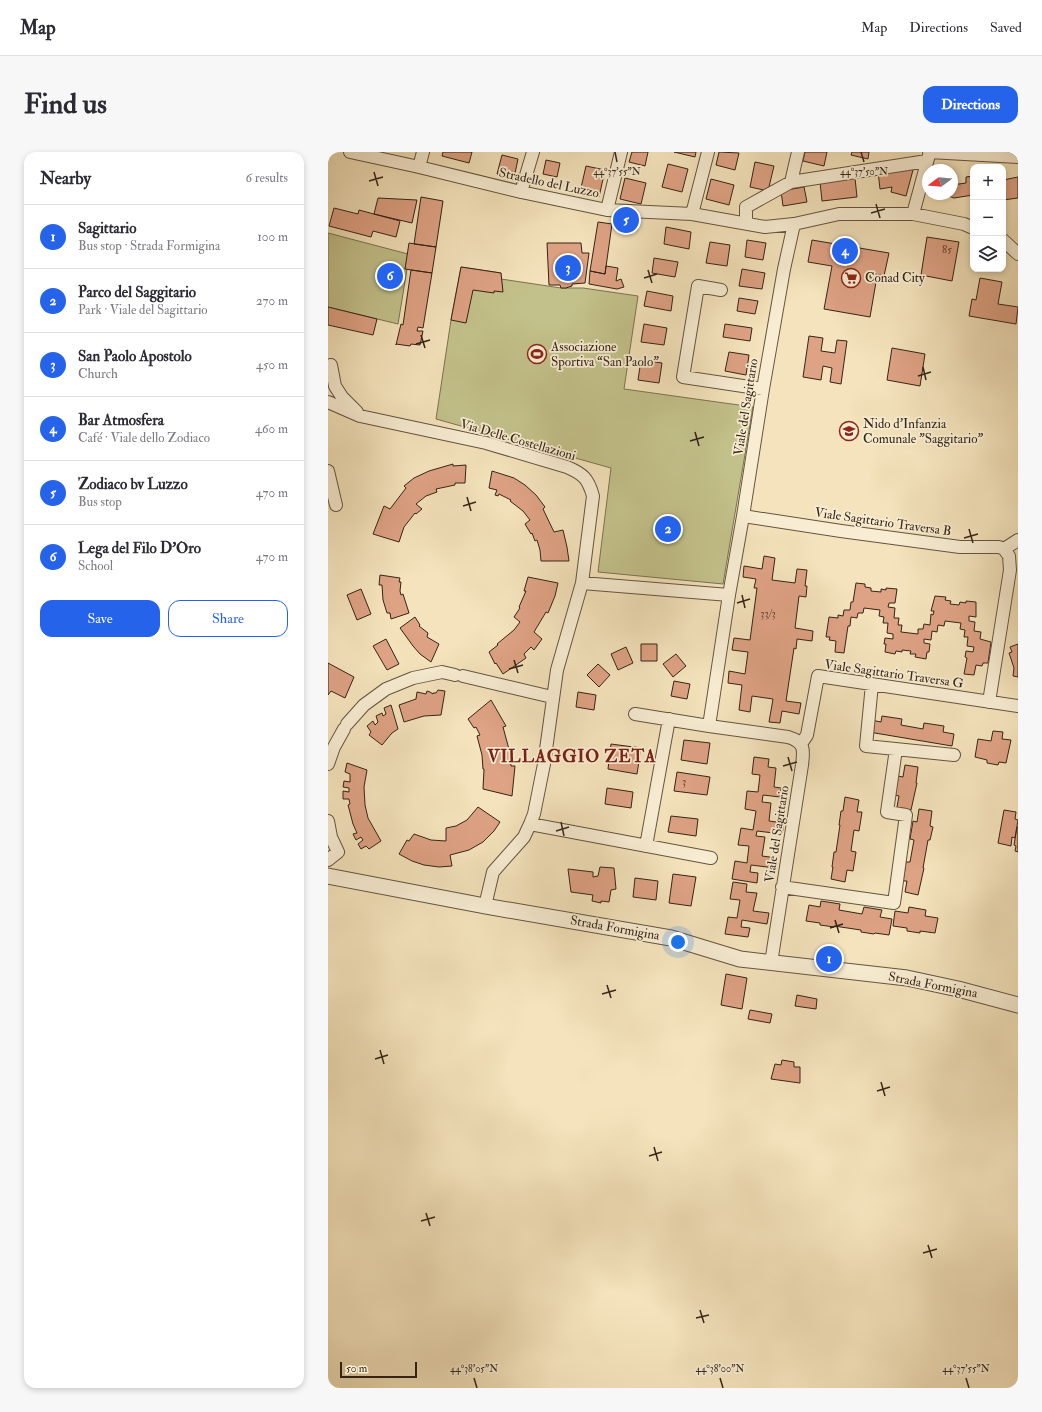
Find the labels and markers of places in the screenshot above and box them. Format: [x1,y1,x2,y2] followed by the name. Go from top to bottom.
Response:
[613,205,639,235] pin: 5
[832,236,858,266] pin: 4
[555,253,581,283] pin: 3
[377,261,403,291] pin: 6
[840,267,862,289] supermarket icon: Conad City
[865,270,925,287] place label: Conad City
[550,339,659,371] place label: Associazione Sportiva “San Paolo”
[526,343,548,365] sports icon: Associazione Sportiva “San Paolo”
[863,416,984,447] place label: Nido d'Infanzia Comunale "Saggitario"
[838,420,860,442] school or university icon: Nido d'Infanzia Comunale "Saggitario"
[655,514,681,544] pin: 2
[816,944,842,974] pin: 1

